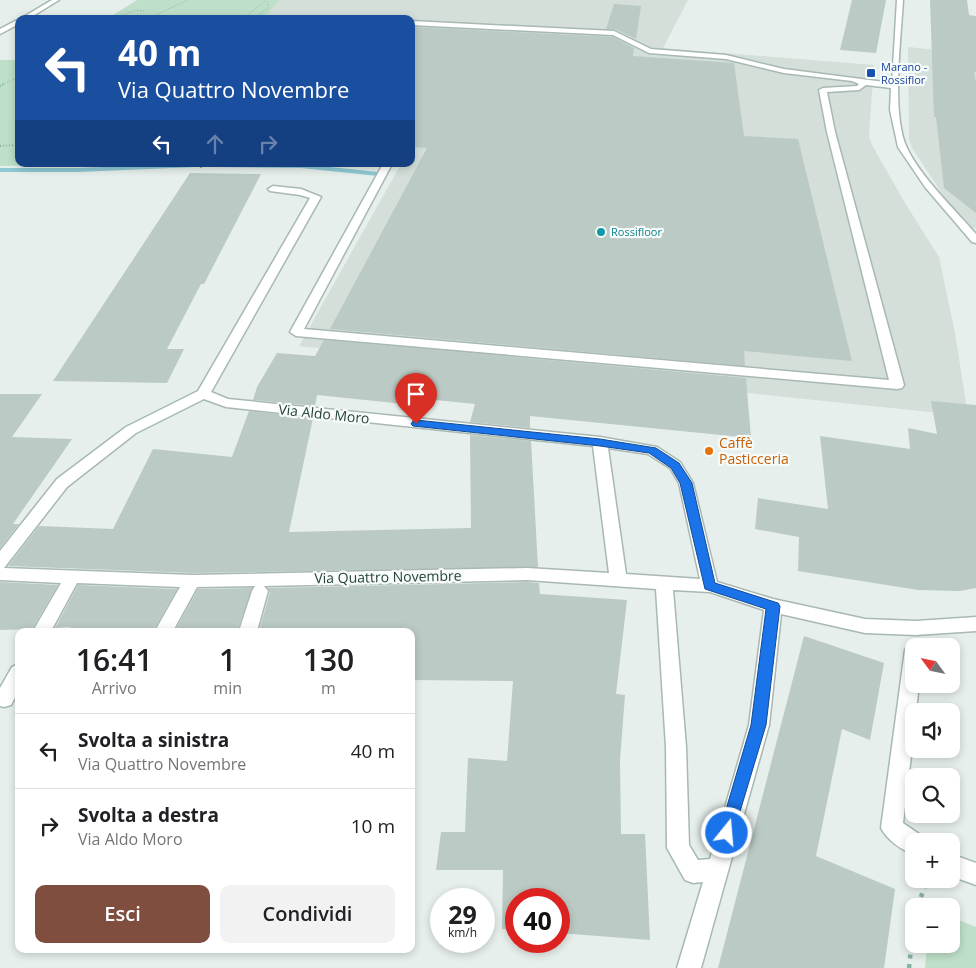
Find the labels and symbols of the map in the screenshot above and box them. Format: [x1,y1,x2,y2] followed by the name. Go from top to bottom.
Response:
[881,59,928,87] place label: Marano - Rossiflor
[865,67,877,79] marker: Marano - Rossiflor
[611,224,662,239] place label: Rossifloor
[595,226,607,238] marker: Rossifloor
[395,373,437,424] pin
[278,399,371,428] street label: Via Aldo Moro
[719,433,789,468] place label: Caffè Pasticceria
[703,445,715,457] marker: Caffè Pasticceria
[314,566,462,587] street label: Via Quattro Novembre
[905,638,960,692] north arrow
[700,806,752,858] position arrow
[505,888,570,953] speed limit sign: 40

